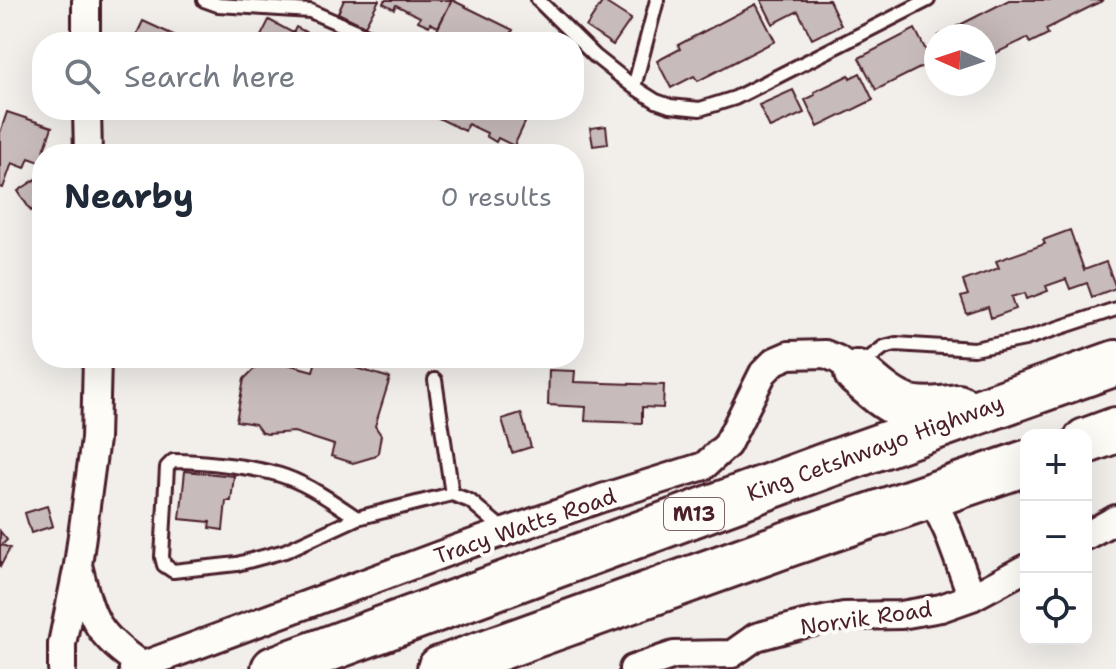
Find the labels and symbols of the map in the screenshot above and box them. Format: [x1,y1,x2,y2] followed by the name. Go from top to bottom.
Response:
[924,24,996,96] north arrow
[743,388,1007,508] street label: King Cetshwayo Highway
[430,481,620,571] street label: Tracy Watts Road
[664,498,724,530] road number: M13
[798,594,934,642] street label: Norvik Road

